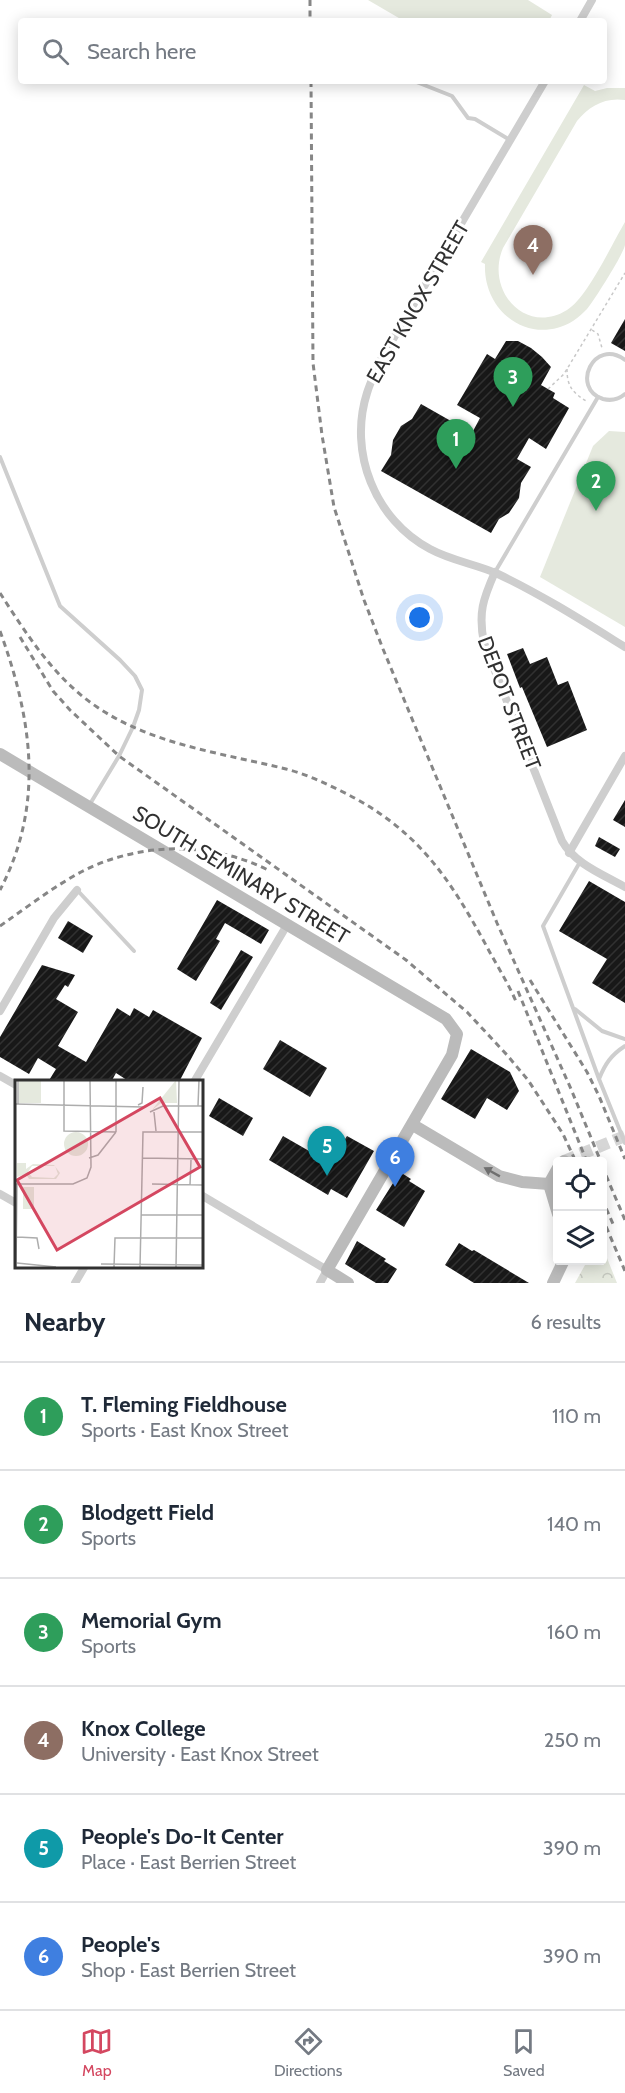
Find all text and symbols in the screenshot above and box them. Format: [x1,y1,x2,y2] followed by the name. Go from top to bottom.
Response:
[18,18,607,84] search box
[39,35,72,68] icon: search
[87,38,196,65] text: Search here
[361,216,474,387] street label: EAST KNOX STREET
[514,226,552,275] pin: 4
[494,358,532,407] pin: 3
[436,420,476,469] pin: 1
[576,462,616,511] pin: 2
[405,603,434,632] your location
[473,632,546,773] street label: DEPOT STREET
[129,800,354,949] street label: SOUTH SEMINARY STREET
[15,1080,202,1268] inset map
[308,1126,346,1176] pin: 5
[376,1138,414,1187] pin: 6
[553,1157,607,1265] map controls
[553,1157,607,1211] button: locate
[484,1167,501,1177] one-way arrow
[553,1211,607,1265] button: layers
[24,1306,105,1338] text: Nearby
[530,1310,601,1334] text: 6 results
[81,1391,287,1418] text: T. Fleming Fieldhouse
[40,1404,47,1428] text: 1
[552,1404,601,1428] text: 110 m
[81,1418,289,1442] text: Sports · East Knox Street
[81,1499,214,1526] text: Blodgett Field
[38,1512,49,1536] text: 2
[547,1512,601,1536] text: 140 m
[81,1526,136,1550] text: Sports
[81,1607,222,1634] text: Memorial Gym
[38,1620,49,1644] text: 3
[547,1620,601,1644] text: 160 m
[81,1634,136,1658] text: Sports
[81,1715,206,1742] text: Knox College
[37,1728,50,1752] text: 4
[544,1728,601,1752] text: 250 m
[81,1742,319,1766] text: University · East Knox Street
[81,1823,284,1850] text: People's Do-It Center
[38,1836,49,1860] text: 5
[543,1836,601,1860] text: 390 m
[81,1850,296,1874] text: Place · East Berrien Street
[81,1931,160,1958] text: People's
[38,1944,49,1968] text: 6
[543,1944,601,1968] text: 390 m
[81,1958,296,1982] text: Shop · East Berrien Street
[80,2025,113,2080] tab: Map
[274,2025,342,2080] tab: Directions
[503,2025,545,2080] tab: Saved

